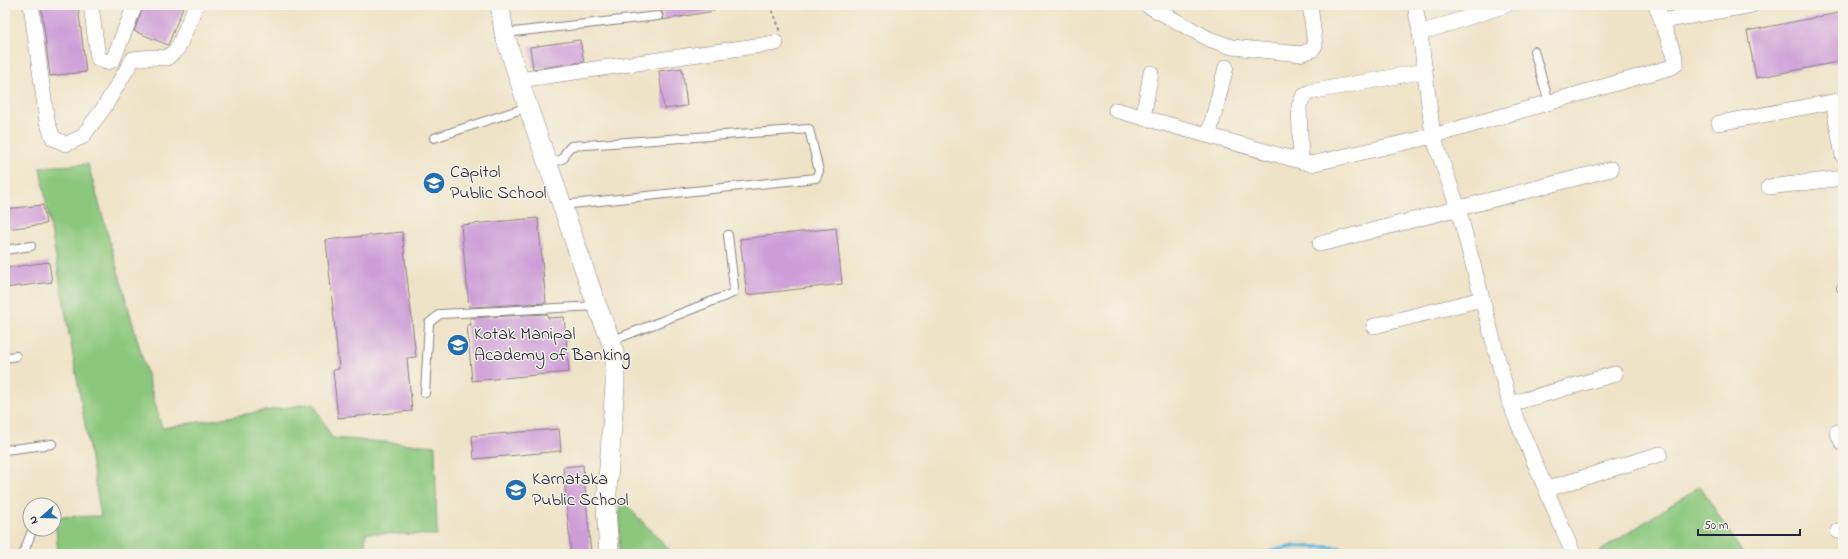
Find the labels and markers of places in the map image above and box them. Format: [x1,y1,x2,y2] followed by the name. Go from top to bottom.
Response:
[450,160,547,207] place label: Capitol Public School
[421,170,447,196] school or university icon: Capitol Public School
[474,322,630,370] place label: Kotak Manipal Academy of Banking
[445,332,471,358] school or university icon: Kotak Manipal Academy of Banking
[532,467,629,514] place label: Karnataka Public School
[503,477,529,503] school or university icon: Karnataka Public School

